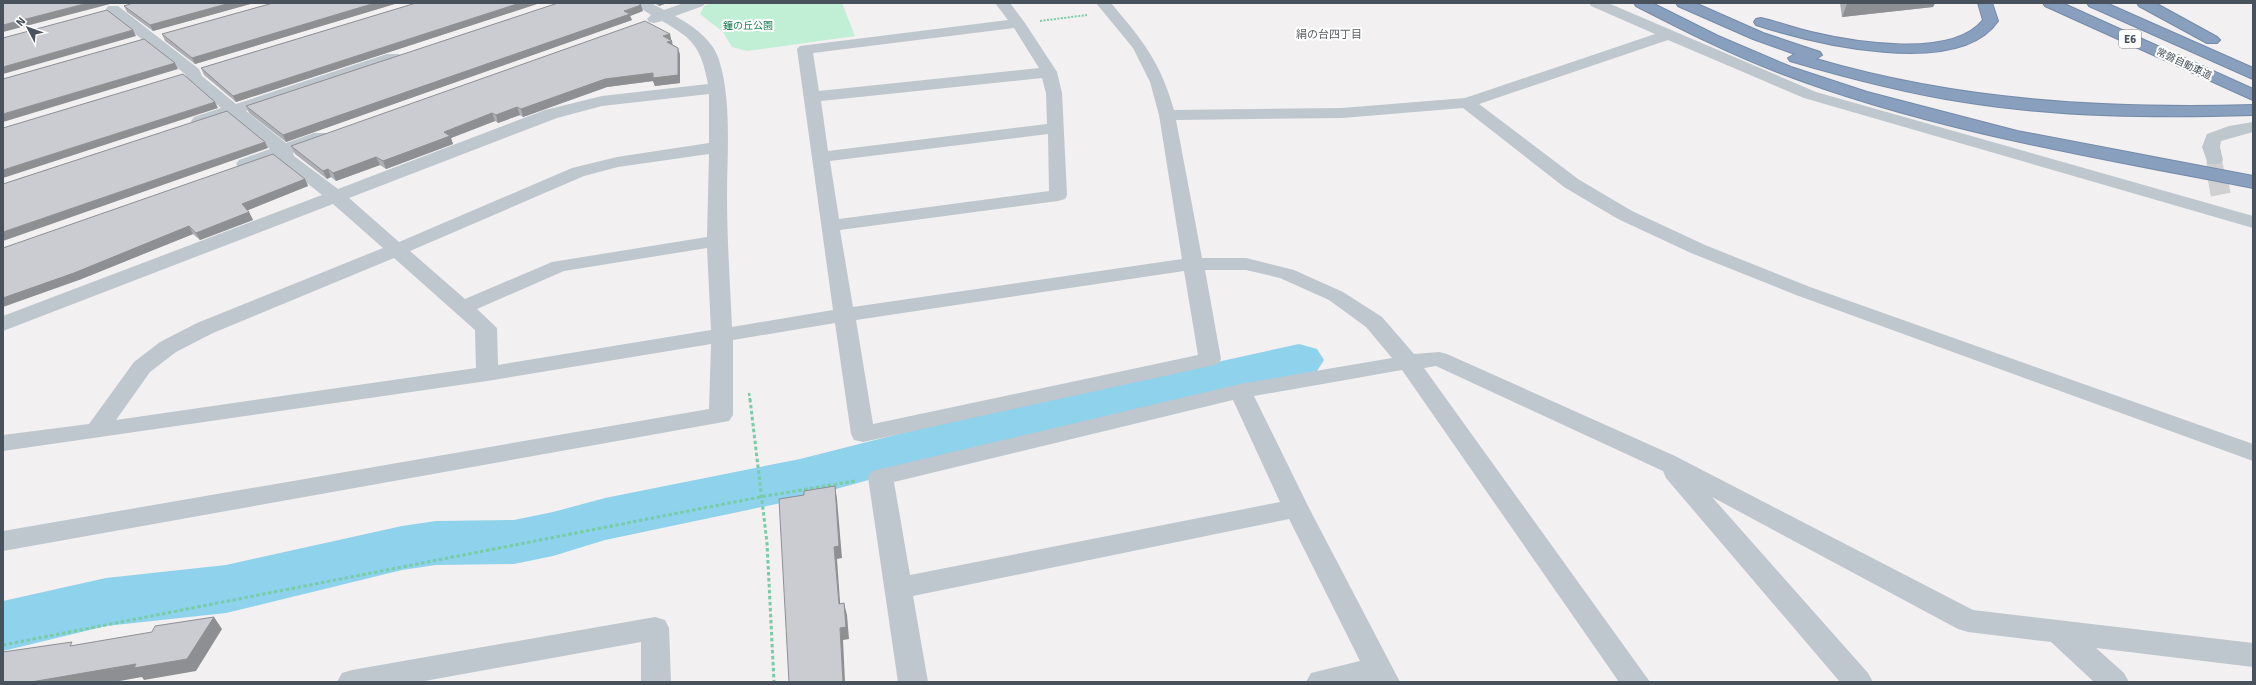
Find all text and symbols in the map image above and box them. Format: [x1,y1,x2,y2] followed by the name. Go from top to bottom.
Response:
[8,8,48,48] north arrow
[13,15,28,29] text: N
[723,20,773,32] park label: 鐘の丘公園
[1296,28,1362,41] district label: 絹の台四丁目
[2119,30,2141,48] road number: E6
[2154,46,2214,82] street label: 常磐自動車道

